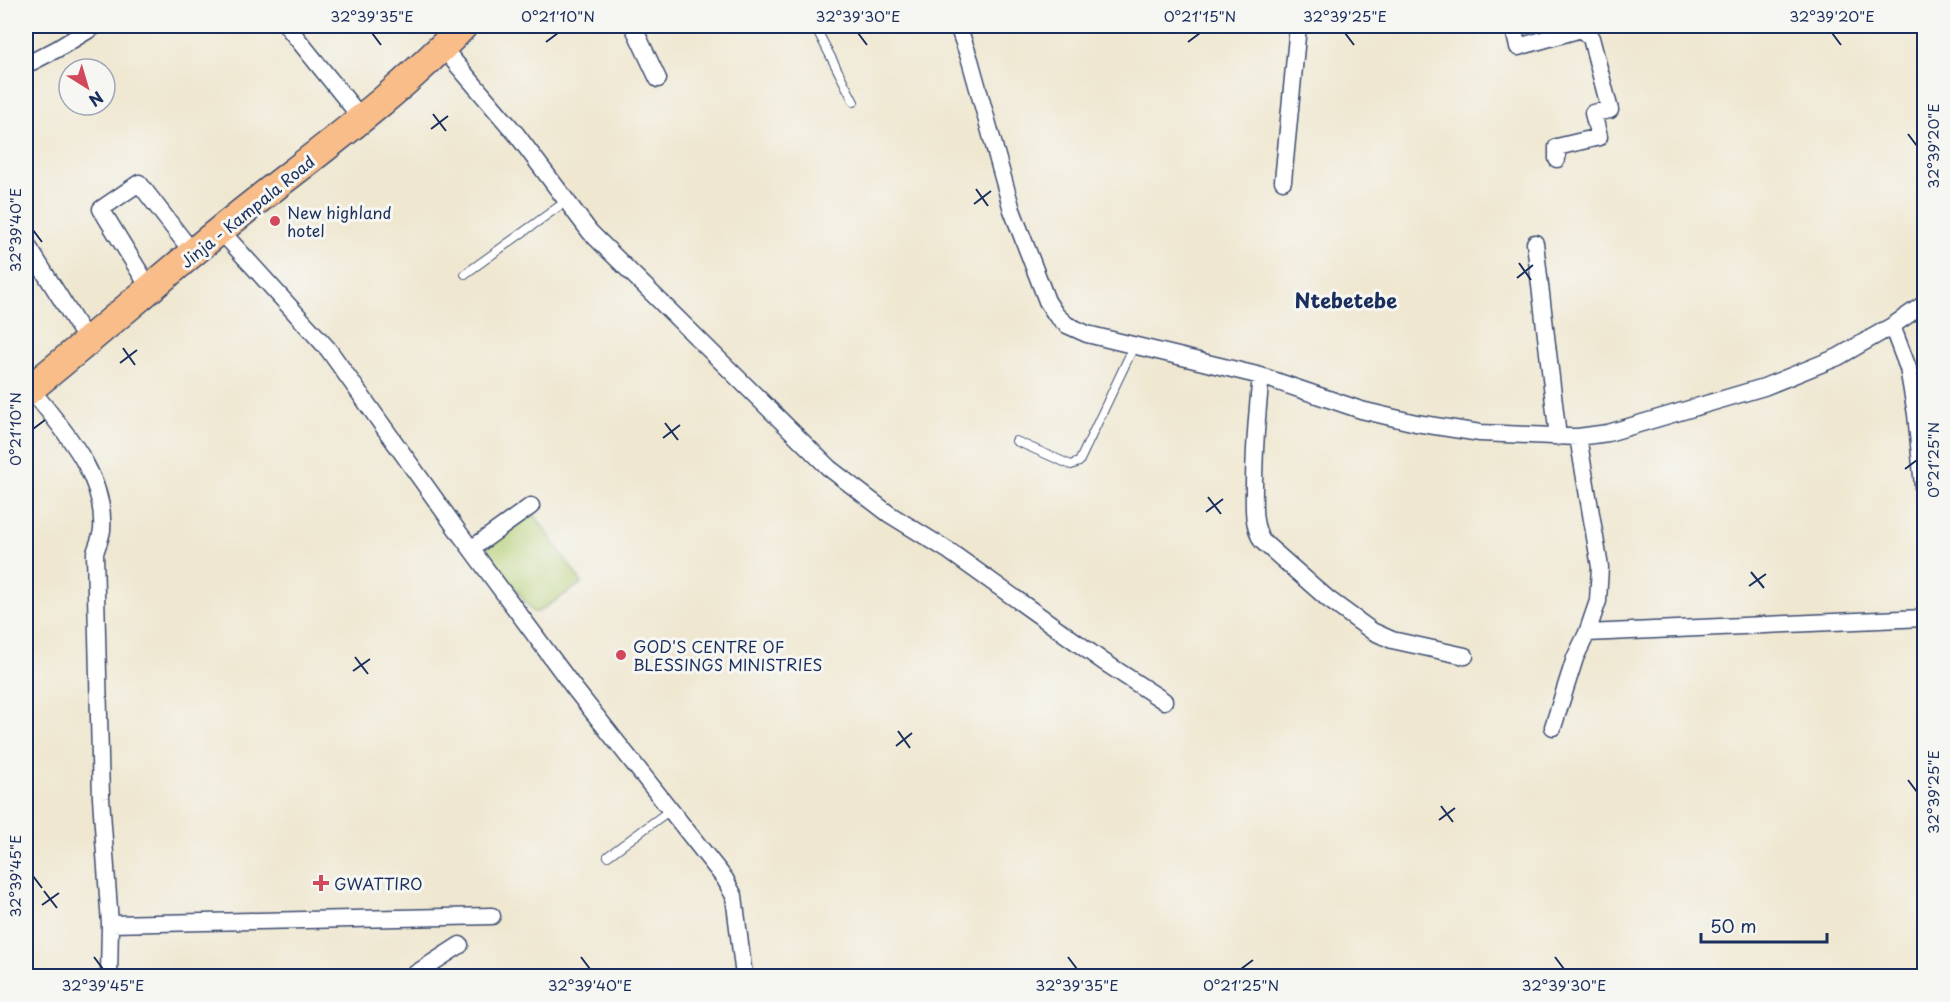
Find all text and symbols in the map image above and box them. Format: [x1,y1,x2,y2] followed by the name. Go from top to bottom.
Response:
[330,4,414,27] text: 32°39'35"E
[521,4,595,27] text: 0°21'10"N
[816,4,900,27] text: 32°39'30"E
[1164,4,1236,27] text: 0°21'15"N
[1303,4,1387,27] text: 32°39'25"E
[1789,4,1875,27] text: 32°39'20"E
[57,57,117,117] north arrow
[84,86,109,113] text: N
[1921,103,1944,189] text: 32°39'20"E
[175,149,319,273] street label: Jinja - Kampala Road
[3,188,26,272] text: 32°39'40"E
[287,200,392,242] place label: New highland hotel
[268,214,282,228] marker: New highland hotel
[1295,285,1397,315] district label: Ntebetebe
[3,392,26,466] text: 0°21'10"N
[1921,422,1944,498] text: 0°21'25"N
[633,634,823,676] place label: GOD'S CENTRE OF BLESSINGS MINISTRIES
[614,648,628,662] marker: GOD'S CENTRE OF BLESSINGS MINISTRIES
[1921,750,1944,834] text: 32°39'25"E
[3,835,26,917] text: 32°39'45"E
[334,871,423,895] place label: GWATTIRO
[312,874,330,892] marker: GWATTIRO
[1701,906,1827,944] scale bar
[1710,912,1757,939] text: 50 m
[62,973,144,996] text: 32°39'45"E
[548,973,632,996] text: 32°39'40"E
[1035,973,1119,996] text: 32°39'35"E
[1203,973,1279,996] text: 0°21'25"N
[1522,973,1606,996] text: 32°39'30"E

